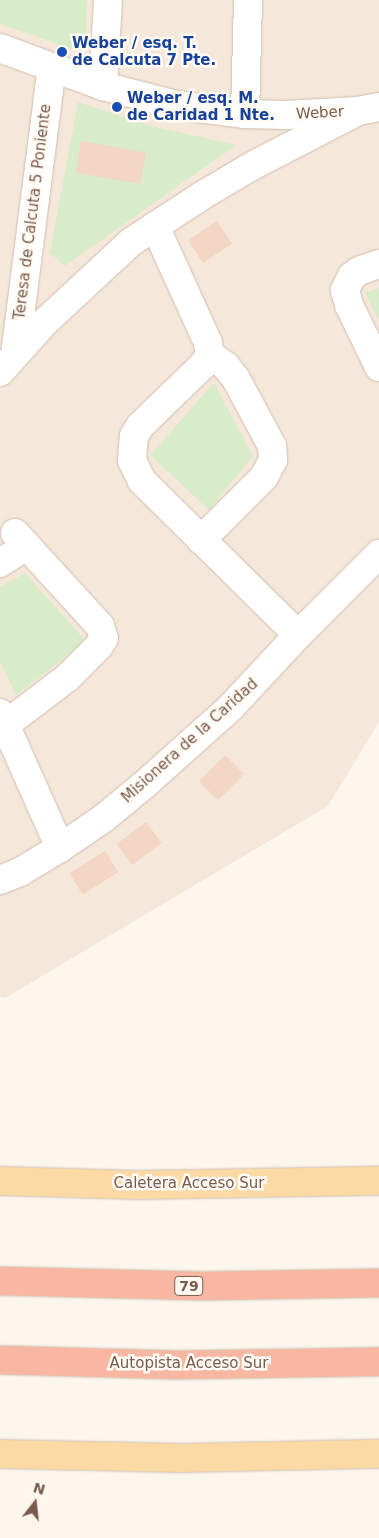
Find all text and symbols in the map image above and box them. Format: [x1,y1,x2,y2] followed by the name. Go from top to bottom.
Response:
[72,34,216,69] place label: Weber / esq. T. de Calcuta 7 Pte.
[56,46,68,58] marker: Weber / esq. T. de Calcuta 7 Pte.
[127,89,275,124] place label: Weber / esq. M. de Caridad 1 Nte.
[111,101,123,113] marker: Weber / esq. M. de Caridad 1 Nte.
[11,103,55,321] street label: Teresa de Calcuta 5 Poniente
[296,103,344,123] street label: Weber
[118,675,262,807] street label: Misionera de la Caridad
[114,1175,264,1193] street label: Caletera Acceso Sur
[174,1274,204,1298] road number: 79
[110,1355,268,1373] street label: Autopista Acceso Sur
[10,1478,60,1528] north arrow
[31,1479,47,1498] text: N

